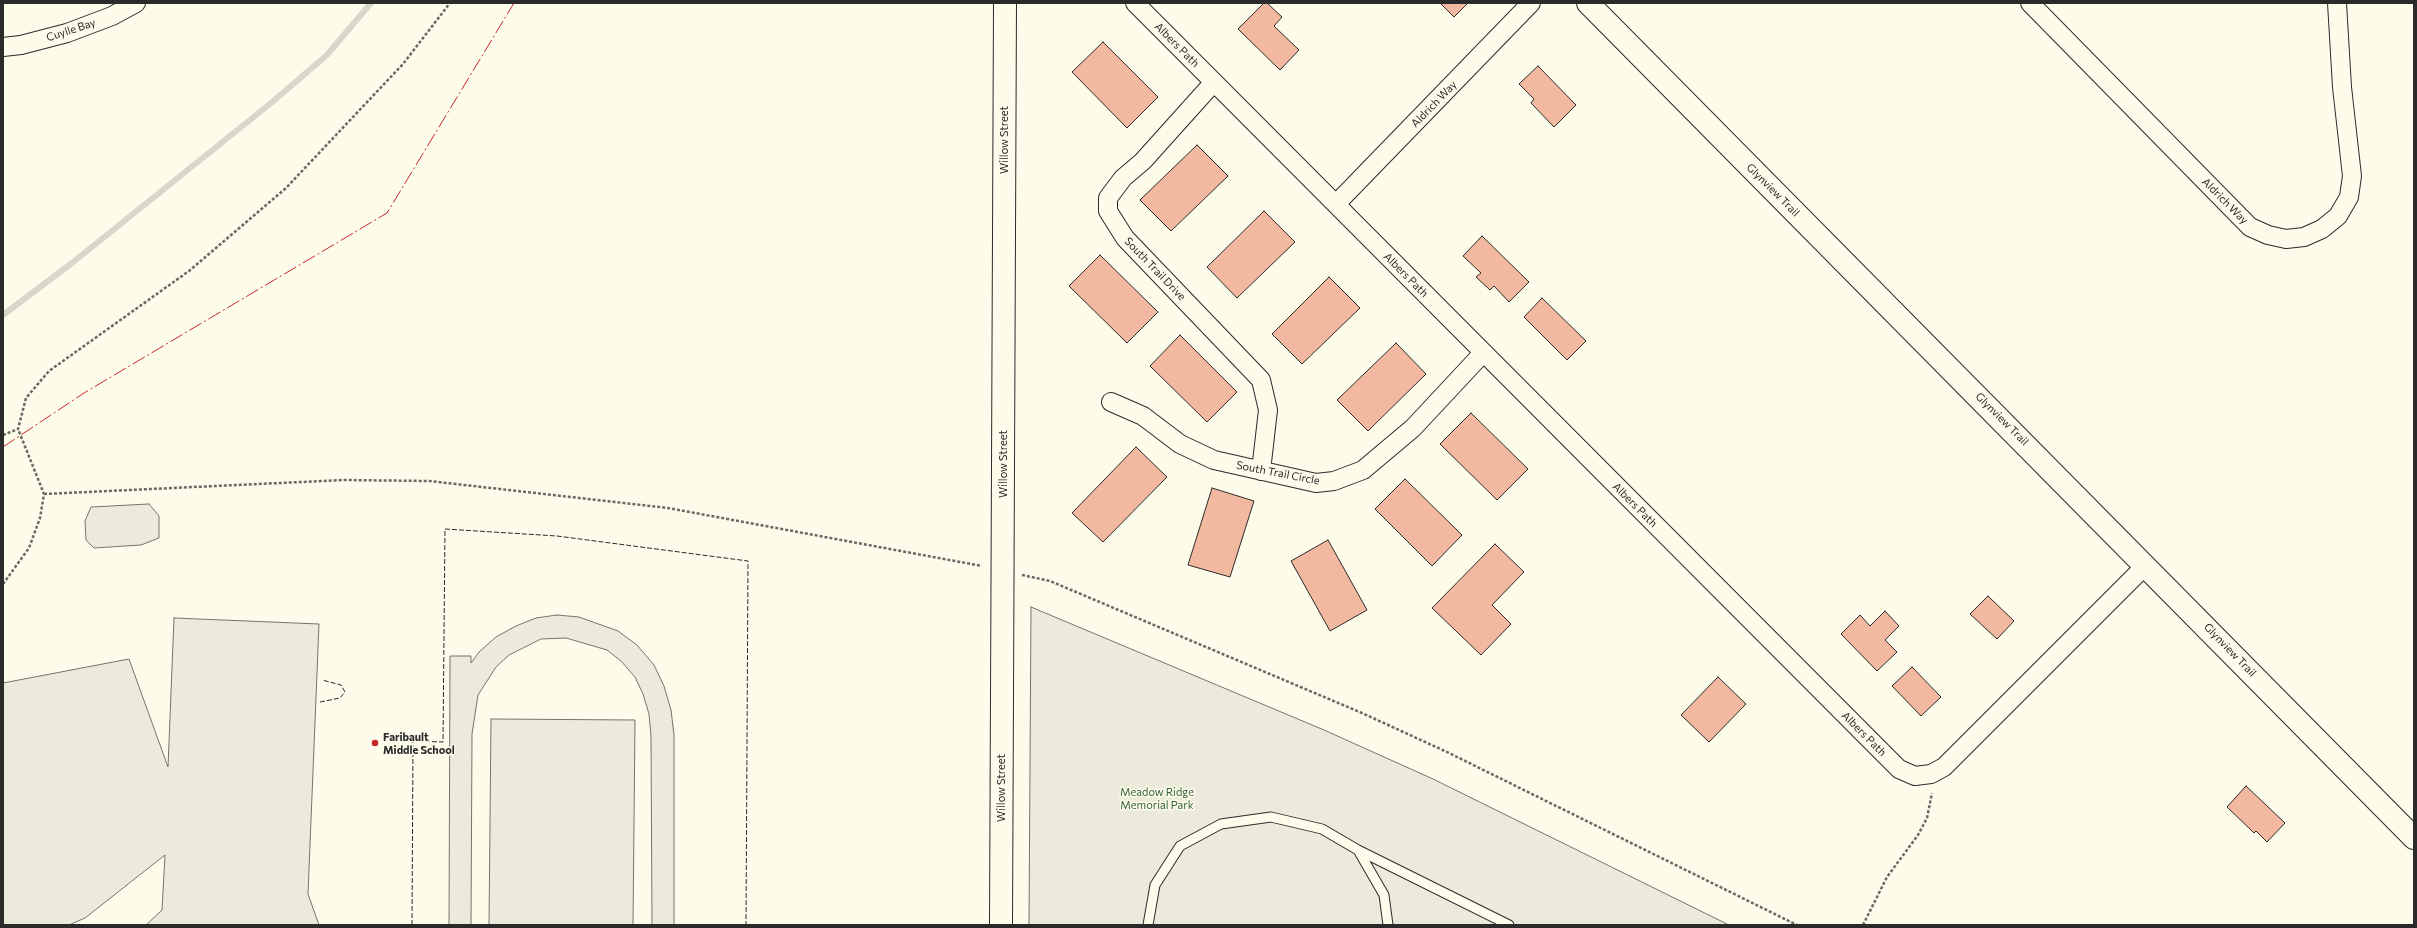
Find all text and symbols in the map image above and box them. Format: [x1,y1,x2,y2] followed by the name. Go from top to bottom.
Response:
[45,16,97,44] street label: Cuylle Bay
[1152,20,1202,70] street label: Albers Path
[1408,78,1460,130] street label: Aldrich Way
[997,106,1011,174] street label: Willow Street
[1744,161,1802,219] street label: Glynview Trail
[2199,175,2251,227] street label: Aldrich Way
[1122,235,1188,303] street label: South Trail Drive
[1381,250,1431,300] street label: Albers Path
[1973,390,2031,448] street label: Glynview Trail
[996,430,1010,498] street label: Willow Street
[1235,458,1321,488] street label: South Trail Circle
[1610,480,1660,530] street label: Albers Path
[2201,620,2259,680] street label: Glynview Trail
[1839,709,1889,759] street label: Albers Path
[383,730,455,756] place label: Faribault Middle School
[370,738,380,748] marker: Faribault Middle School
[994,754,1008,822] street label: Willow Street
[1120,785,1194,811] park label: Meadow Ridge Memorial Park

